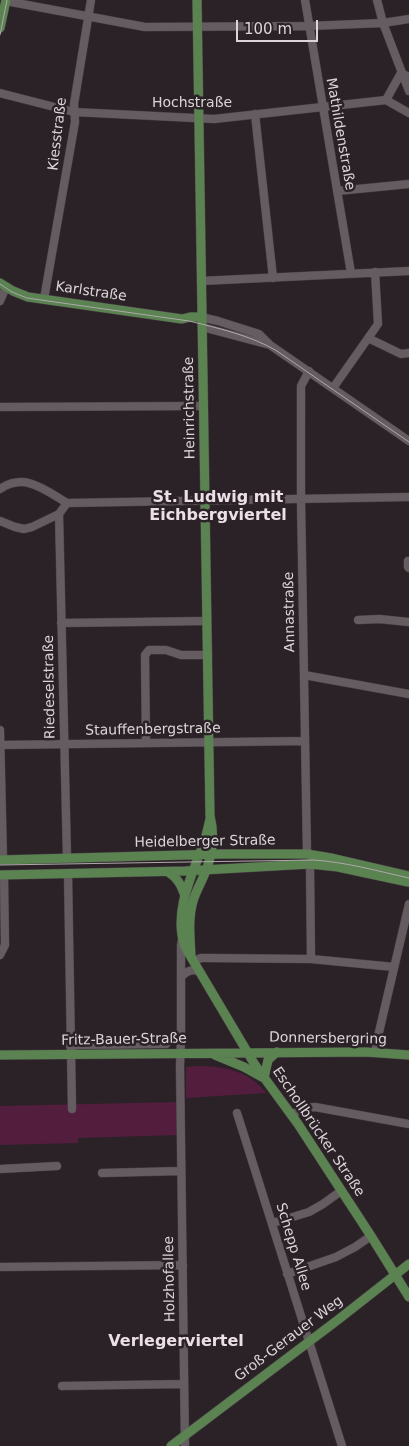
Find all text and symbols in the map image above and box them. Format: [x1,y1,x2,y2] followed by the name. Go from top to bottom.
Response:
[239,10,322,42] scale bar
[244,20,292,38] text: 100 m
[322,77,358,191] street label: Mathildenstraße
[152,95,232,111] street label: Hochstraße
[45,96,71,172] street label: Kiesstraße
[54,279,128,305] street label: Karlstraße
[181,357,199,459] street label: Heinrichstraße
[149,488,287,526] district label: St. Ludwig mit Eichbergviertel
[281,572,299,652] street label: Annastraße
[41,635,59,739] street label: Riedeselstraße
[85,720,221,740] street label: Stauffenbergstraße
[134,832,276,852] street label: Heidelberger Straße
[269,1030,387,1048] street label: Donnersbergring
[61,1031,187,1049] street label: Fritz-Bauer-Straße
[268,1064,368,1200] street label: Eschollbrücker Straße
[272,1201,314,1293] street label: Schepp Allee
[161,1236,179,1322] street label: Holzhofallee
[231,1293,347,1385] street label: Groß-Gerauer Weg
[108,1332,244,1352] district label: Verlegerviertel

